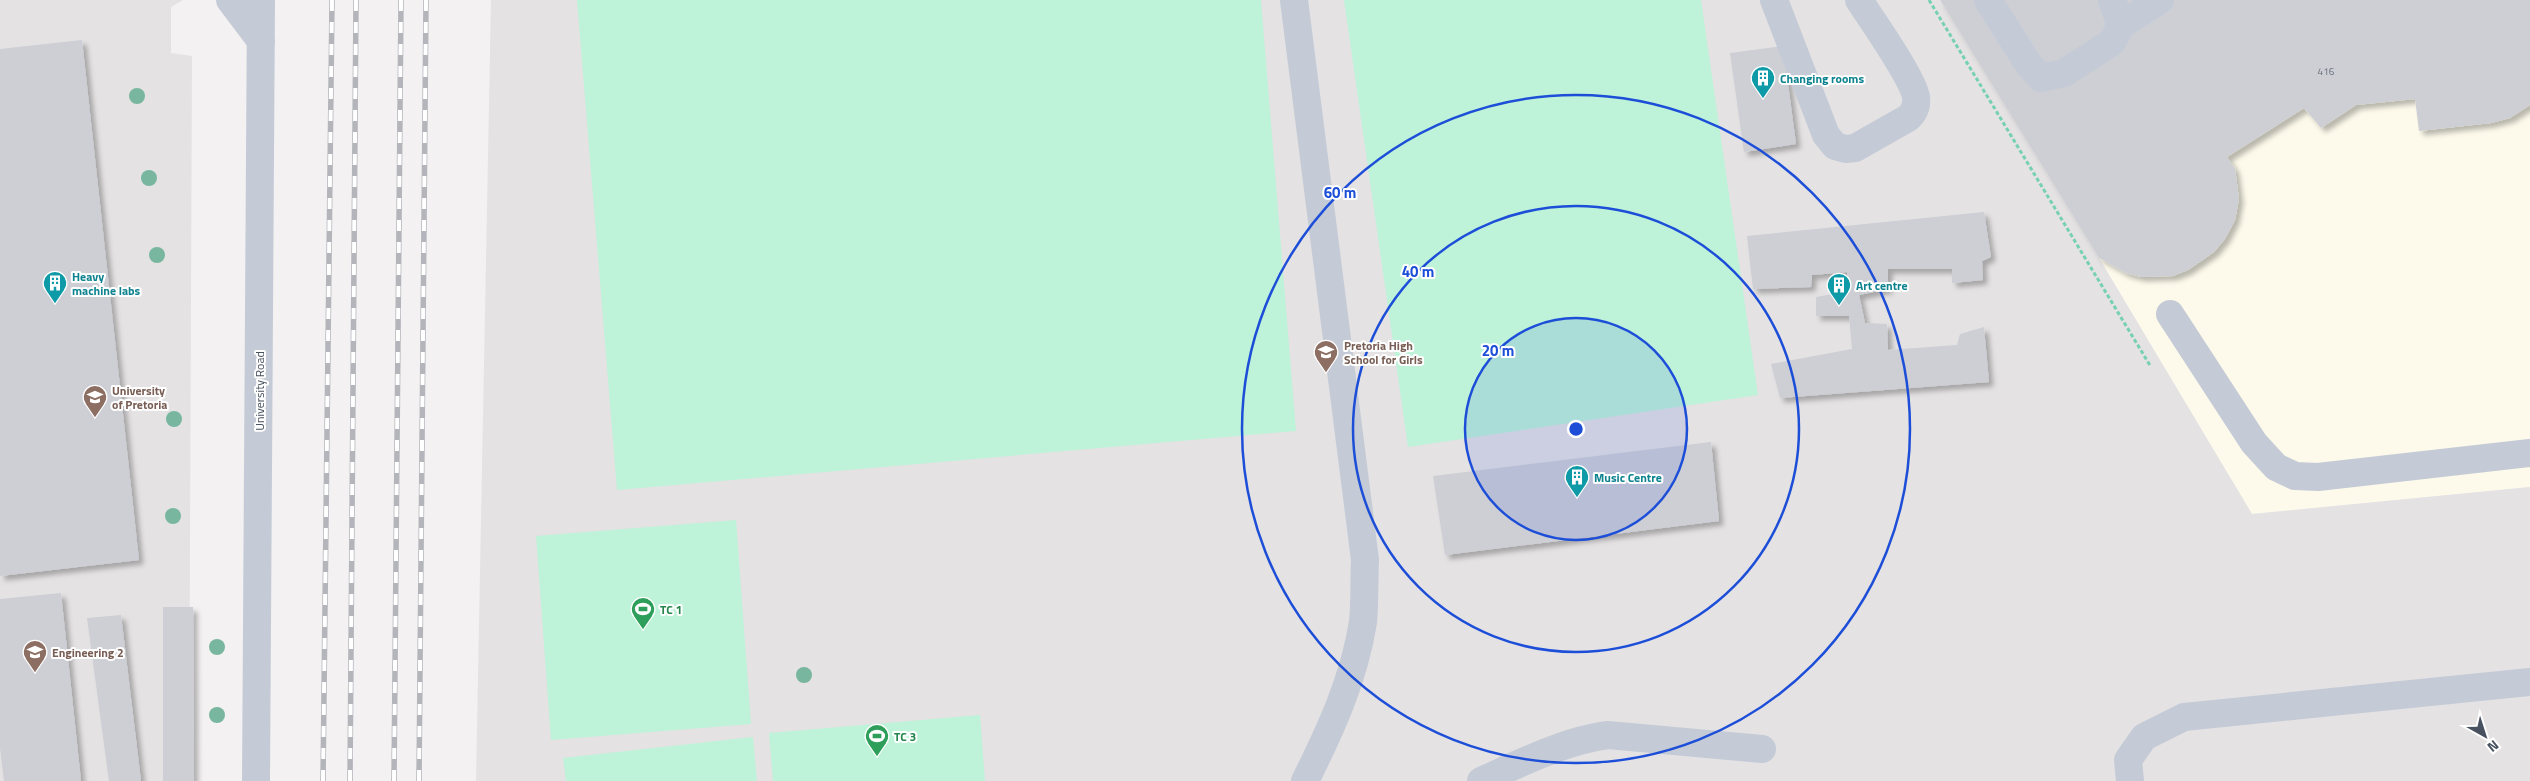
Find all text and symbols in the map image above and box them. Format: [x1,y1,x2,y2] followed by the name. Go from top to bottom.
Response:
[2318,64,2335,79] house number: 416
[1750,65,1776,99] building icon: Changing rooms
[1780,69,1864,88] place label: Changing rooms
[1324,181,1356,204] text: 60 m
[1402,260,1434,283] text: 40 m
[72,267,141,300] place label: Heavy machine labs
[42,270,68,304] building icon: Heavy machine labs
[1826,272,1852,306] building icon: Art centre
[1856,276,1908,295] place label: Art centre
[1344,336,1423,369] place label: Pretoria High School for Girls
[1313,339,1339,373] school or university icon: Pretoria High School for Girls
[1482,339,1514,362] text: 20 m
[250,351,269,431] street label: University Road
[112,381,167,414] place label: University of Pretoria
[82,384,108,418] school or university icon: University of Pretoria
[1567,420,1585,438] centre of rings
[1564,464,1590,498] building icon: Music Centre
[1594,468,1662,487] place label: Music Centre
[630,596,656,630] sports icon: TC 1
[660,600,682,619] place label: TC 1
[22,639,48,673] school or university icon: Engineering 2
[52,643,124,662] place label: Engineering 2
[2460,711,2510,761] north arrow
[864,723,890,757] sports icon: TC 3
[894,727,916,746] place label: TC 3
[2483,735,2504,758] text: N

